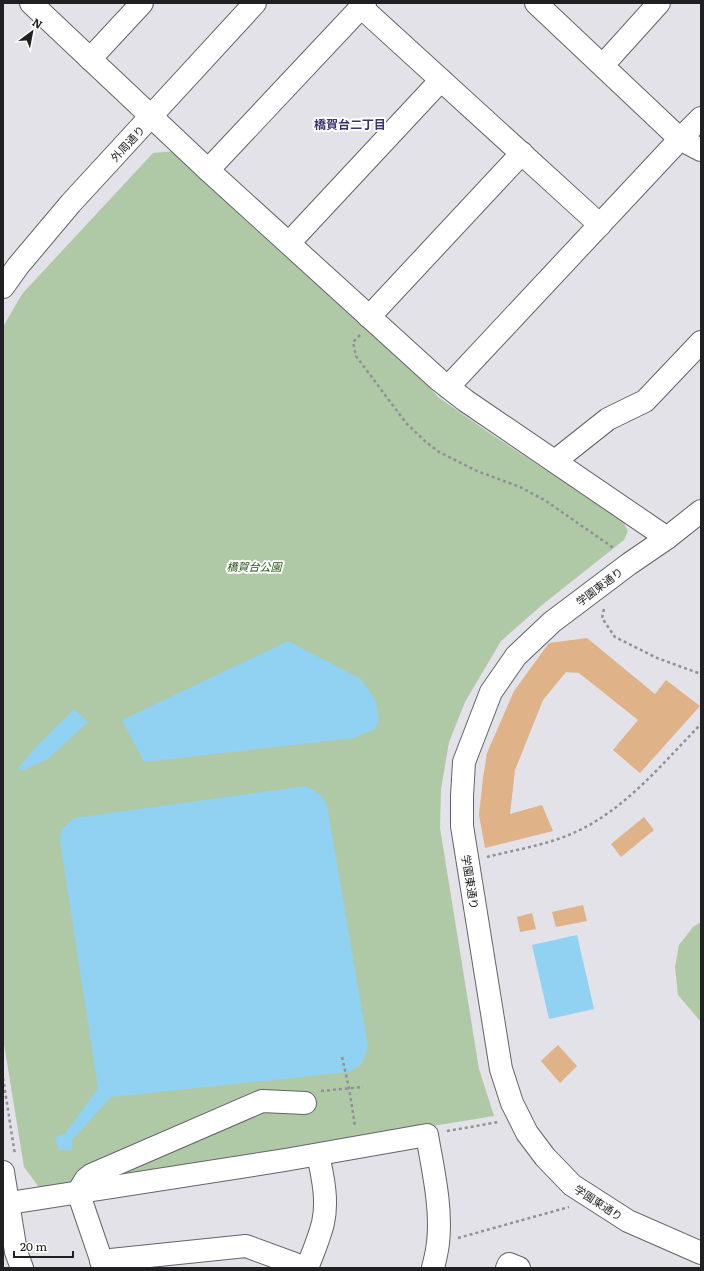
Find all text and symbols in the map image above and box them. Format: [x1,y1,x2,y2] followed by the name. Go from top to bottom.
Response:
[12,12,52,52] north arrow
[30,13,46,32] text: N
[314,115,386,133] district label: 橋賀台二丁目
[106,121,148,165] street label: 外周通り
[227,558,283,574] park label: 橋賀台公園
[572,563,626,609] street label: 学園東通り
[459,854,483,910] street label: 学園東通り
[572,1180,626,1224] street label: 学園東通り
[14,1233,73,1259] scale bar
[20,1237,47,1255] text: 20 m

